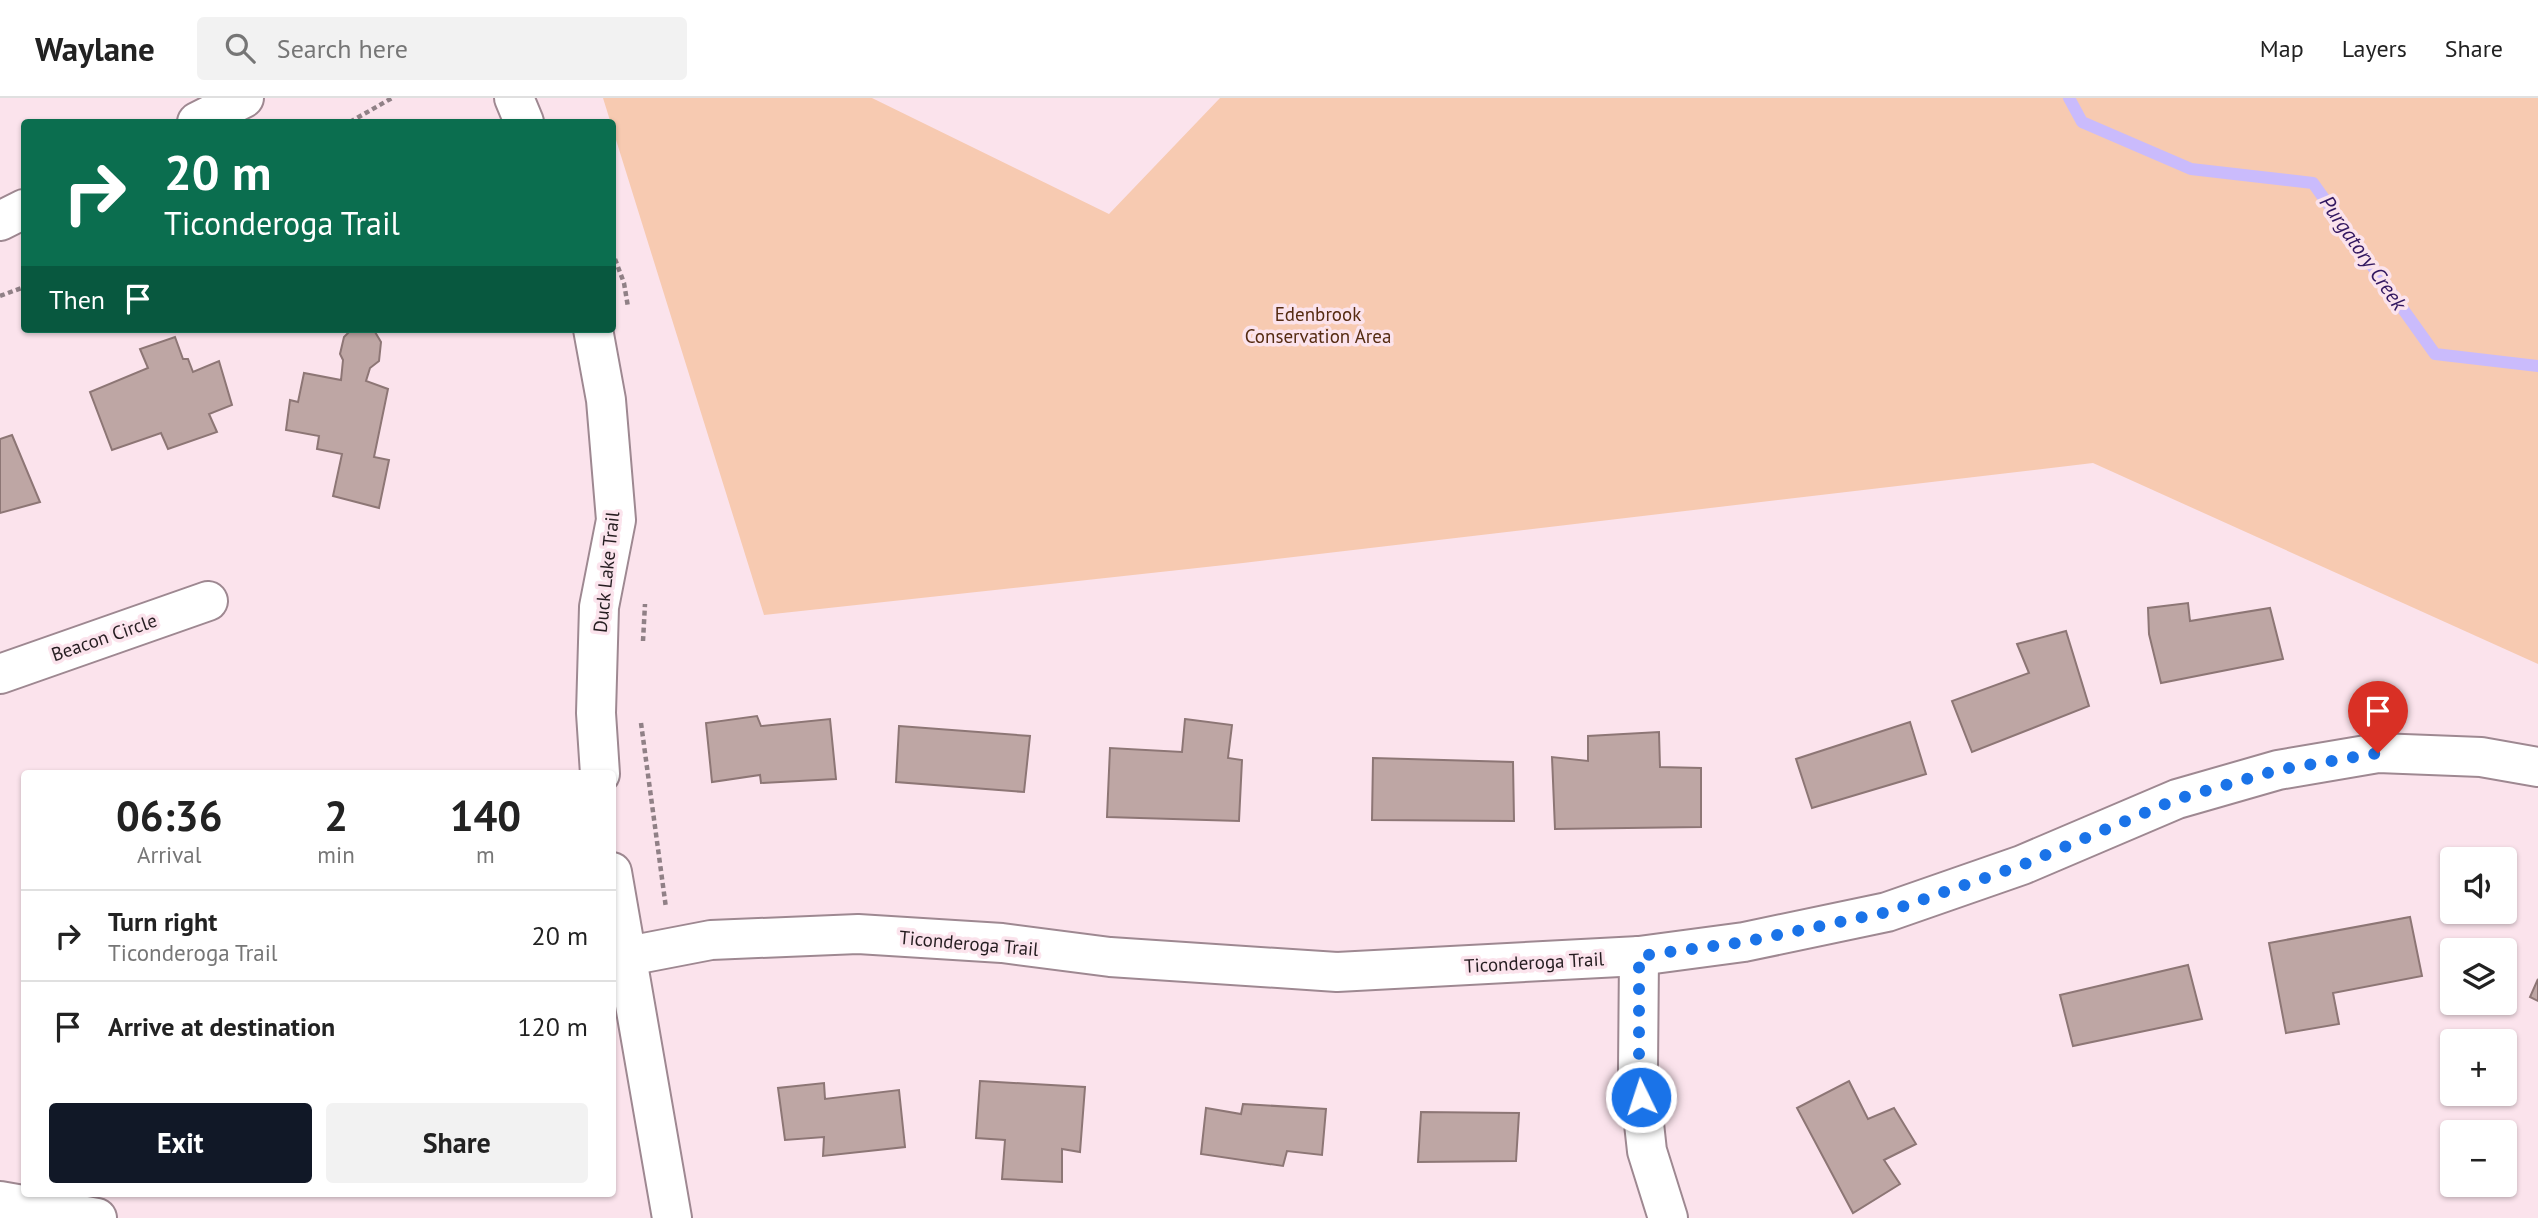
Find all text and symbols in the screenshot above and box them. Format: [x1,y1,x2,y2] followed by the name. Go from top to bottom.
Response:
[197,17,687,80] search box
[35,27,155,70] text: Waylane
[221,29,259,67] icon: search
[277,32,408,65] text: Search here
[2260,33,2304,64] text: Map
[2342,33,2407,64] text: Layers
[2445,33,2503,64] text: Share
[164,140,271,204] text: 20 m
[49,147,140,238] icon: right
[2314,190,2414,317] water label: Purgatory Creek
[164,202,400,244] text: Ticonderoga Trail
[119,280,157,318] icon: arrive
[49,283,105,316] text: Then
[1245,302,1391,348] park label: Edenbrook Conservation Area
[588,510,624,634] street label: Duck Lake Trail
[48,608,160,666] street label: Beacon Circle
[2348,681,2408,753] pin
[2359,692,2397,730] icon: arrive
[116,788,222,843] text: 06:36
[324,788,348,843] text: 2
[450,788,521,843] text: 140
[137,840,201,869] text: Arrival
[317,840,355,869] text: min
[476,840,495,869] text: m
[2440,847,2517,1197] map controls
[2440,847,2517,924] button: sound
[108,905,217,938] text: Turn right
[49,917,87,955] icon: right
[532,919,588,952] text: 20 m
[898,925,1040,961] street label: Ticonderoga Trail
[108,938,278,967] text: Ticonderoga Trail
[2440,938,2517,1015] button: layers
[1463,946,1605,978] street label: Ticonderoga Trail
[49,1008,87,1046] icon: arrive
[108,1010,335,1043] text: Arrive at destination
[517,1010,588,1043] text: 120 m
[2440,1029,2517,1106] button: +
[1604,1060,1678,1134] position arrow
[49,1103,312,1183] button: Exit
[326,1103,588,1183] button: Share
[2440,1120,2517,1197] button: −

